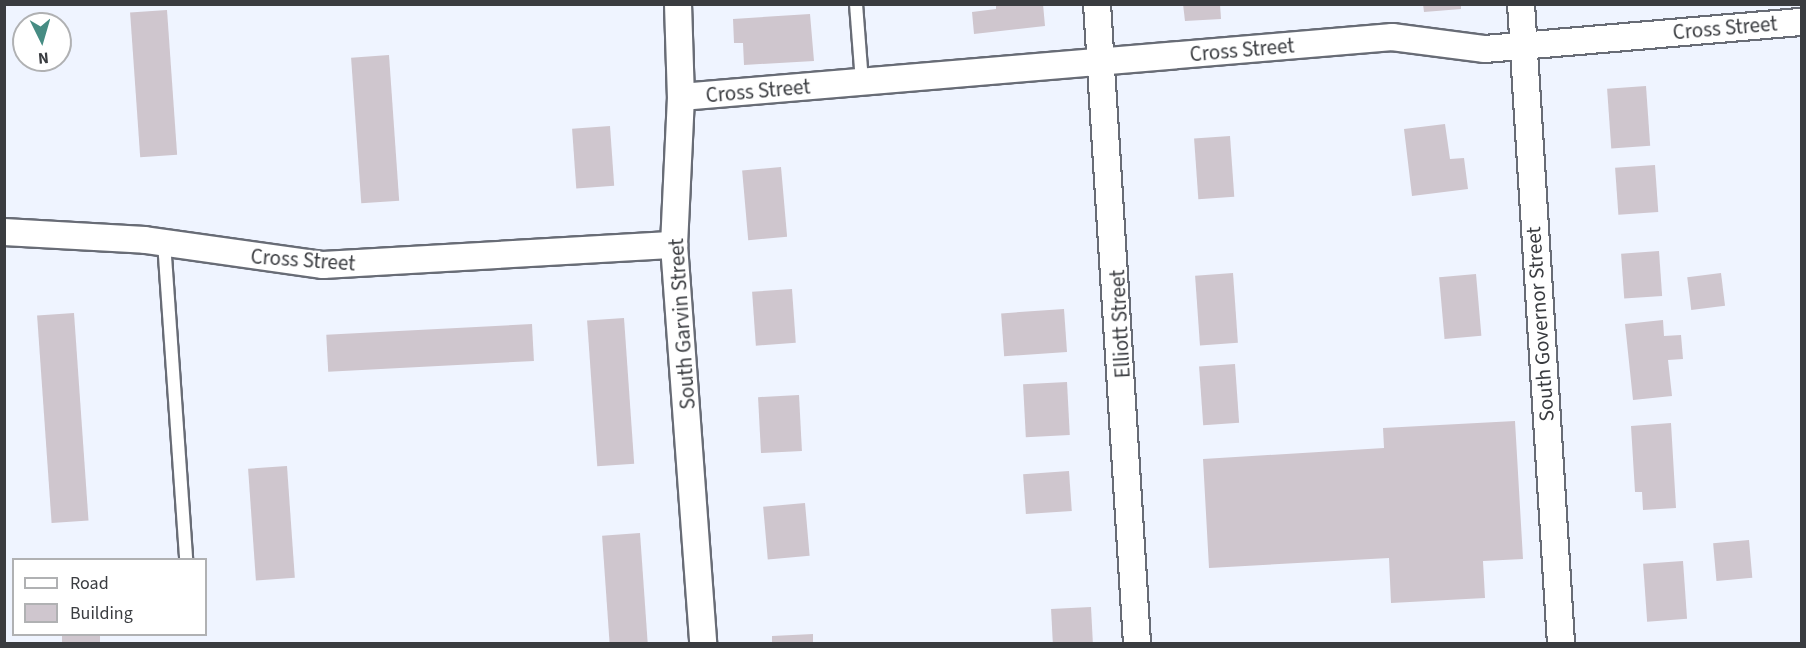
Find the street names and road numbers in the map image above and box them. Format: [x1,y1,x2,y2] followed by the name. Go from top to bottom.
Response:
[1672,11,1778,45] street label: Cross Street
[1189,33,1295,67] street label: Cross Street
[705,74,811,108] street label: Cross Street
[1521,226,1559,422] street label: South Governor Street
[663,238,701,410] street label: South Garvin Street
[250,244,356,276] street label: Cross Street
[1105,269,1135,379] street label: Elliott Street

